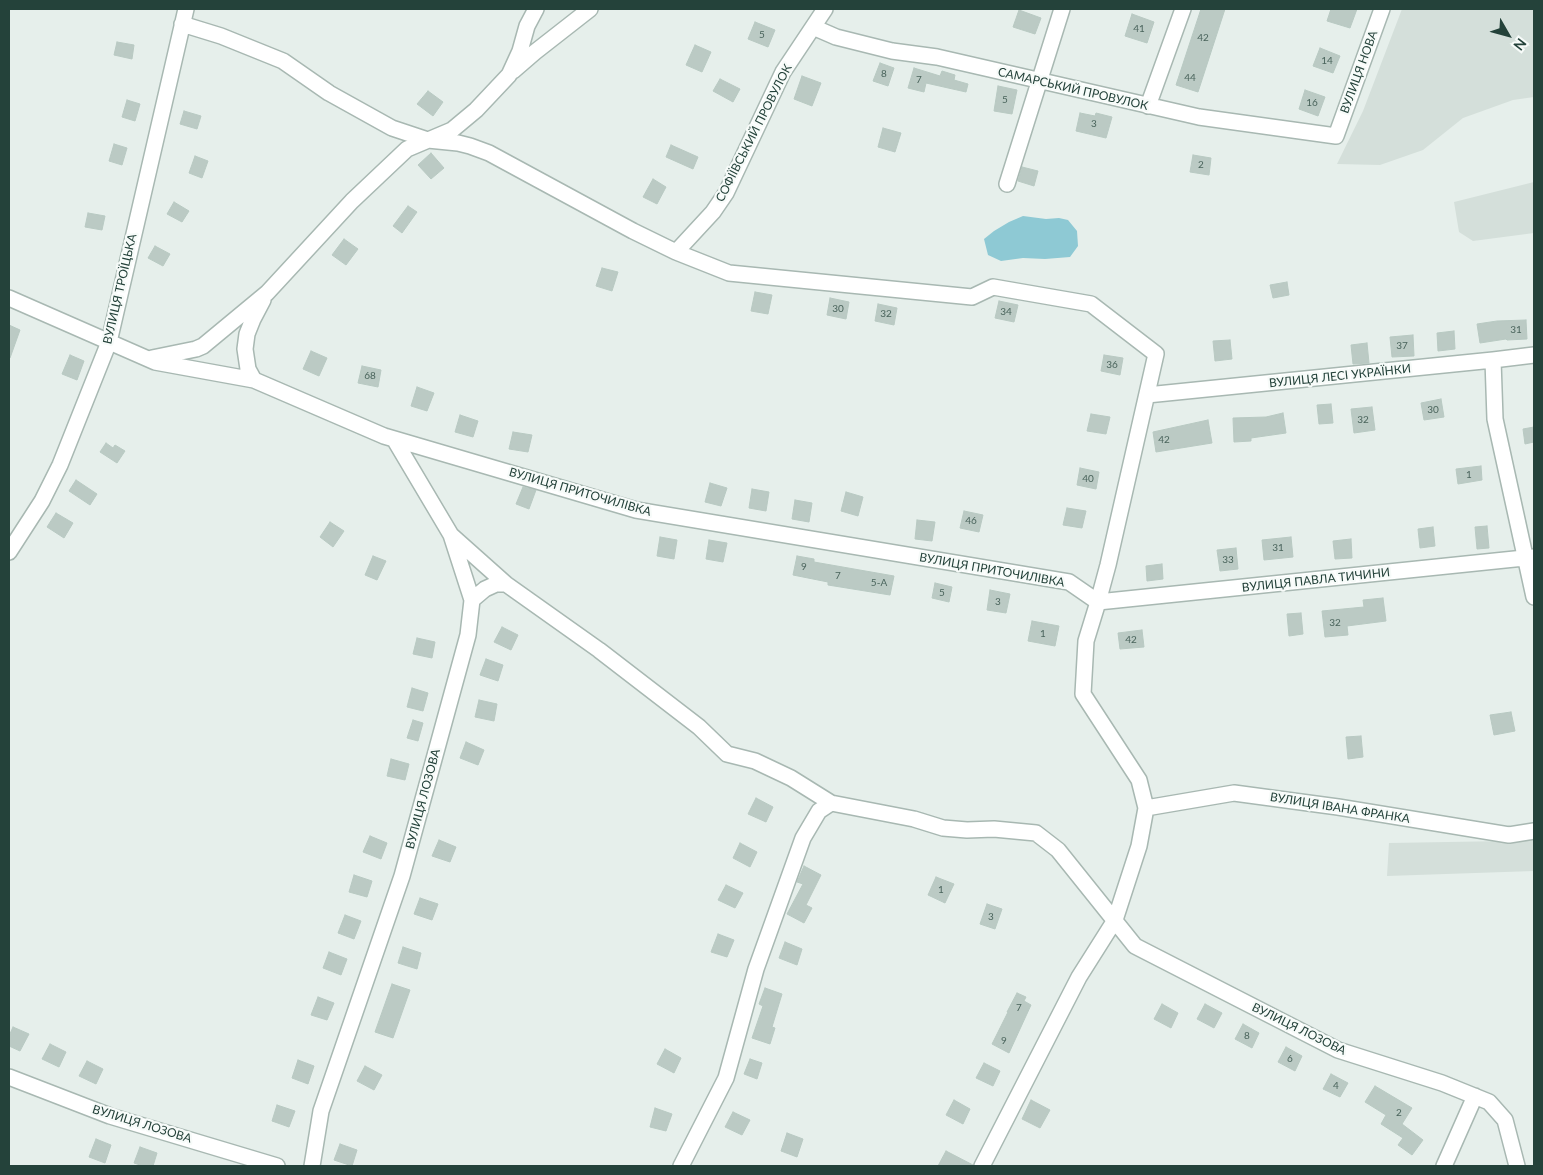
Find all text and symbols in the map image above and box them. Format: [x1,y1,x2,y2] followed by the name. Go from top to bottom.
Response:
[1483,10,1533,60] north arrow
[1133,23,1145,35] house number: 41
[759,29,765,41] house number: 5
[1337,29,1381,115] street label: ВУЛИЦЯ НОВА
[1197,32,1209,44] house number: 42
[1510,35,1530,54] text: N
[1321,55,1333,67] house number: 14
[713,62,795,204] street label: СОФІЇВСЬКИЙ ПРОВУЛОК
[996,65,1150,113] street label: САМАРСЬКИЙ ПРОВУЛОК
[881,68,887,80] house number: 8
[1184,72,1196,84] house number: 44
[916,74,922,86] house number: 7
[1002,94,1008,106] house number: 5
[1306,97,1318,109] house number: 16
[1091,118,1097,130] house number: 3
[1198,159,1204,171] house number: 2
[100,232,140,346] street label: ВУЛИЦЯ ТРОЇЦЬКА
[832,303,844,315] house number: 30
[1000,306,1012,318] house number: 34
[880,308,892,320] house number: 32
[1510,324,1522,336] house number: 31
[1396,340,1408,352] house number: 37
[1106,359,1118,371] house number: 36
[1268,361,1412,391] street label: ВУЛИЦЯ ЛЕСІ УКРАЇНКИ
[364,370,376,382] house number: 68
[1427,404,1439,416] house number: 30
[1357,414,1369,426] house number: 32
[1158,434,1170,446] house number: 42
[507,465,653,519] street label: ВУЛИЦЯ ПРИТОЧИЛІВКА
[1466,469,1472,481] house number: 1
[1082,473,1094,485] house number: 40
[965,515,977,527] house number: 46
[1272,542,1284,554] house number: 31
[918,550,1066,590] street label: ВУЛИЦЯ ПРИТОЧИЛІВКА
[1222,554,1234,566] house number: 33
[801,561,807,573] house number: 9
[1241,565,1391,595] street label: ВУЛИЦЯ ПАВЛА ТИЧИНИ
[835,570,841,582] house number: 7
[871,577,887,589] house number: 5-А
[939,587,945,599] house number: 5
[995,596,1001,608] house number: 3
[1329,617,1341,629] house number: 32
[1040,628,1046,640] house number: 1
[1125,634,1137,646] house number: 42
[403,747,443,851] street label: ВУЛИЦЯ ЛОЗОВА
[1269,790,1411,826] street label: ВУЛИЦЯ ІВАНА ФРАНКА
[938,884,944,896] house number: 1
[988,911,994,923] house number: 3
[1250,1000,1348,1058] street label: ВУЛИЦЯ ЛОЗОВА
[1016,1002,1022,1014] house number: 7
[1244,1030,1250,1042] house number: 8
[1001,1035,1007,1047] house number: 9
[1287,1053,1293,1065] house number: 6
[1333,1080,1339,1092] house number: 4
[91,1102,193,1146] street label: ВУЛИЦЯ ЛОЗОВА
[1396,1107,1402,1119] house number: 2

